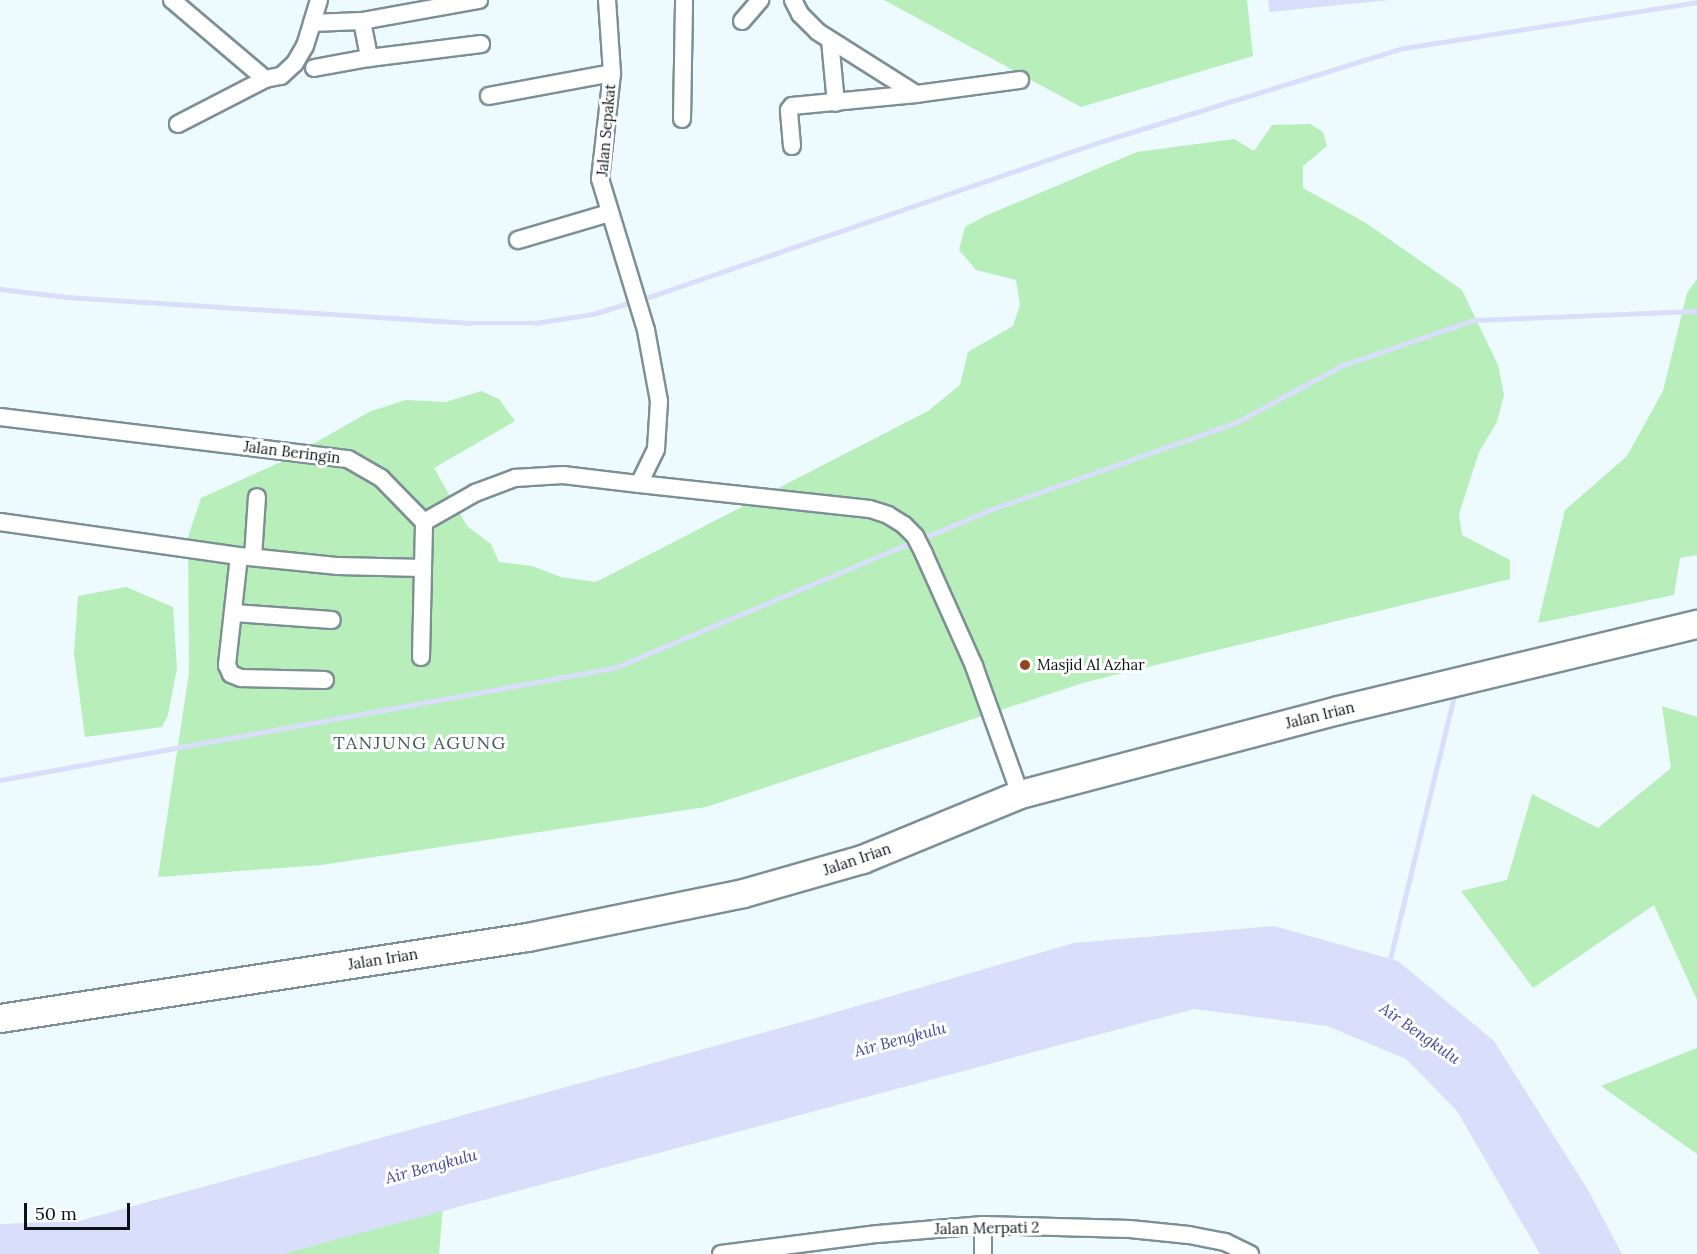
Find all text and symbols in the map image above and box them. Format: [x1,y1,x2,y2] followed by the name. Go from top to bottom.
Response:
[593,83,619,177] street label: Jalan Sepakat
[243,437,341,467] street label: Jalan Beringin
[1037,656,1145,674] place label: Masjid Al Azhar
[1018,658,1032,672] marker: Masjid Al Azhar
[1284,698,1356,732] street label: Jalan Irian
[333,732,507,754] district label: TANJUNG AGUNG
[821,839,893,879] street label: Jalan Irian
[347,945,419,973] street label: Jalan Irian
[1376,998,1464,1068] water label: Air Bengkulu
[852,1018,948,1060] water label: Air Bengkulu
[383,1145,479,1187] water label: Air Bengkulu
[27,1191,134,1229] scale bar
[35,1202,77,1225] text: 50 m
[934,1218,1040,1238] street label: Jalan Merpati 2

